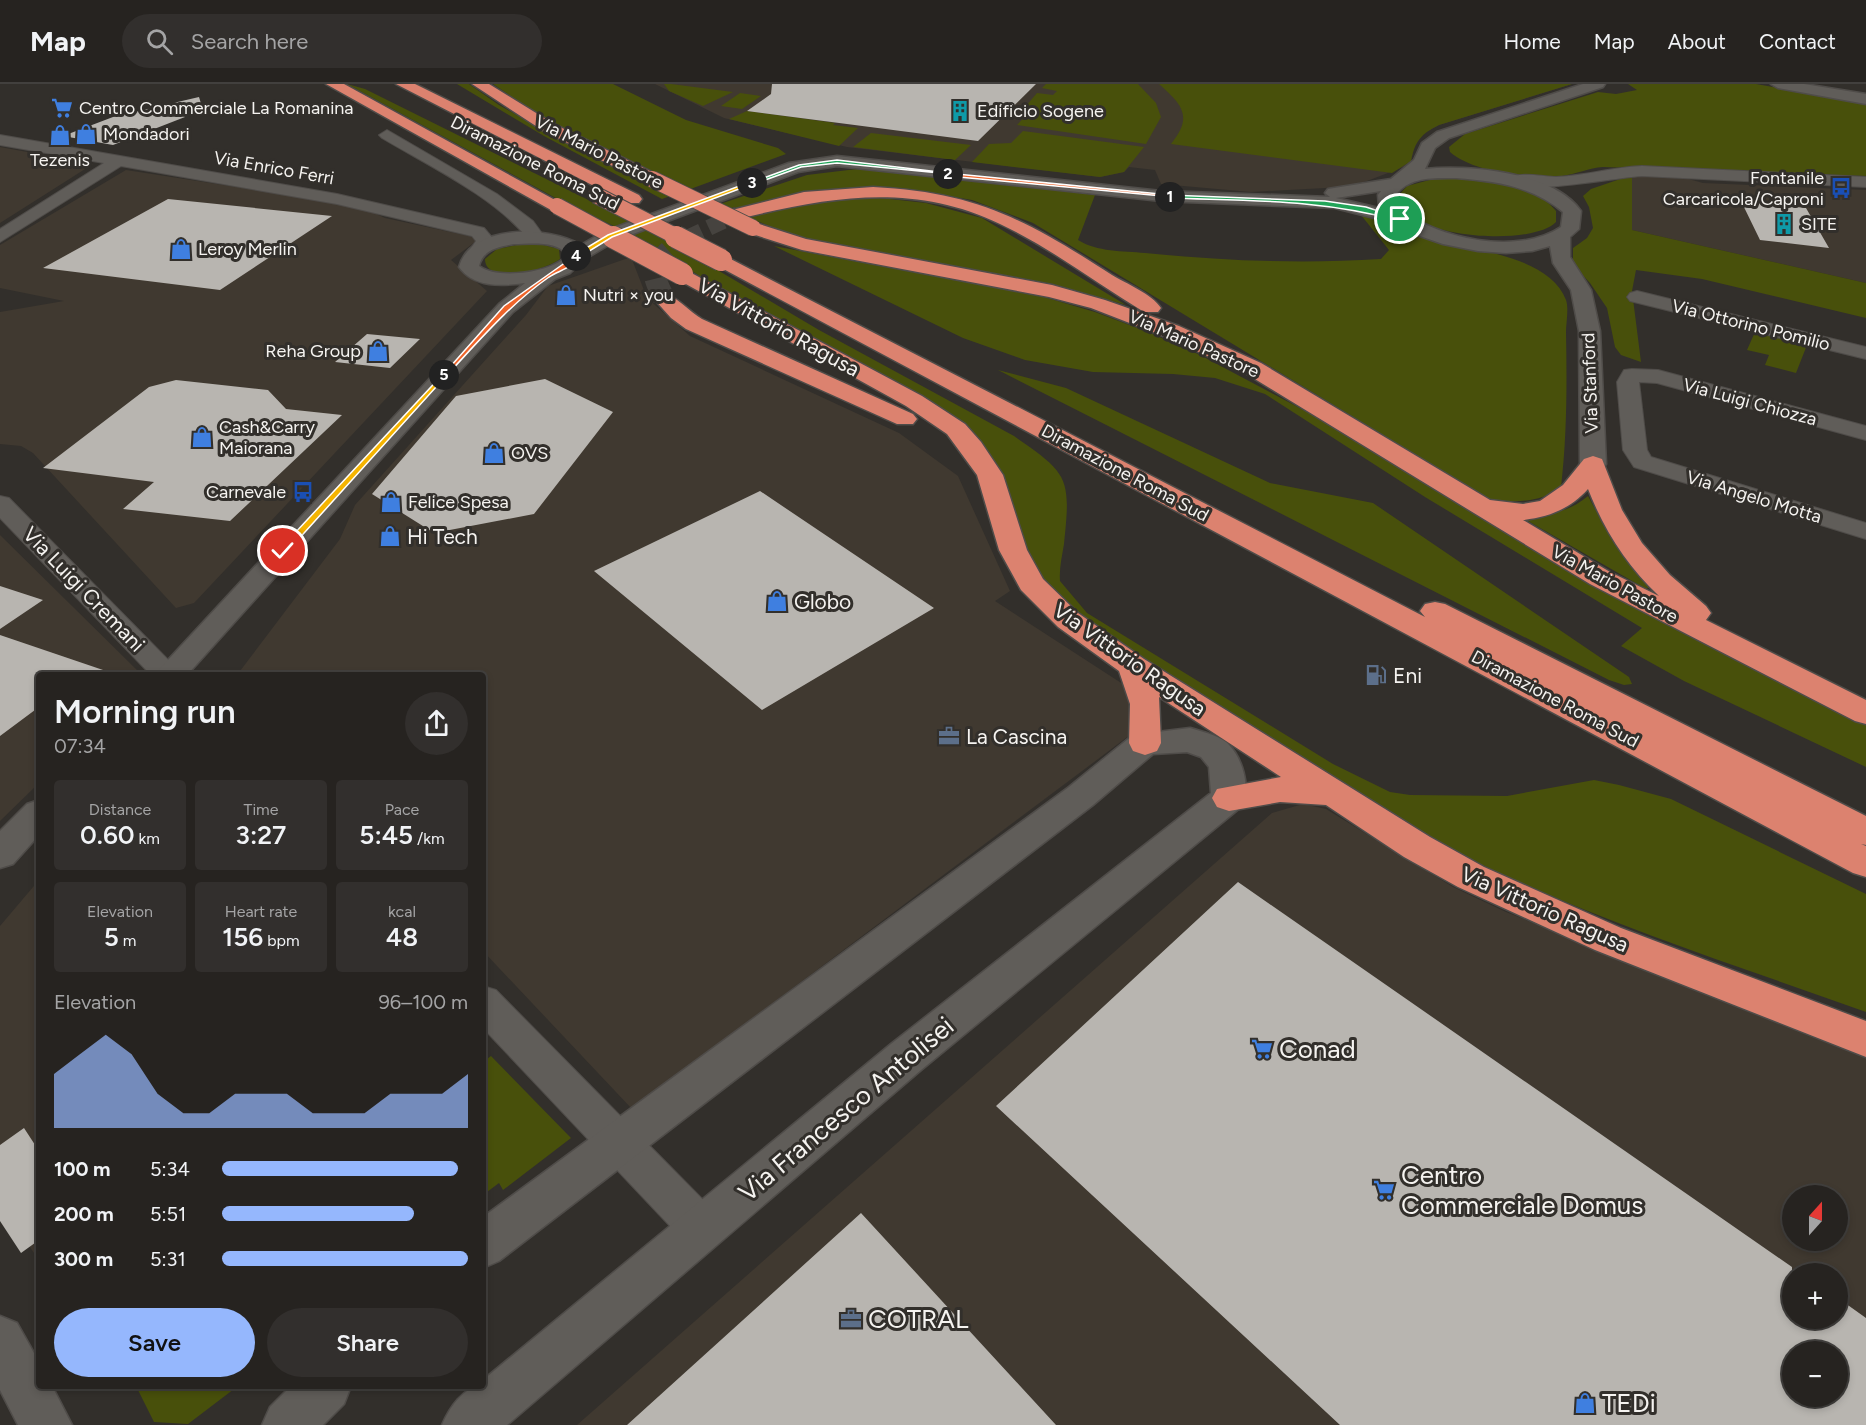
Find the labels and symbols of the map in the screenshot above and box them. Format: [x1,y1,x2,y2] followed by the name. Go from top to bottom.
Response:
[50,96,74,120] supermarket icon: Centro Commerciale La Romanina
[79,97,354,119] place label: Centro Commerciale La Romanina
[948,99,972,123] building icon: Edificio Sogene
[977,100,1104,122] place label: Edificio Sogene
[531,110,667,194] street label: Via Mario Pastore
[447,111,623,215] street label: Diramazione Roma Sud
[74,122,98,146] shop icon: Mondadori
[48,123,72,147] shop icon: Tezenis
[103,123,190,145] place label: Mondadori
[212,147,336,189] street label: Via Enrico Ferri
[30,149,90,171] place label: Tezenis
[933,159,963,189] pin: 2
[1663,167,1824,210] place label: Fontanile Carcaricola/Caproni
[737,168,767,198] pin: 3
[1829,176,1853,200] bus stop icon: Fontanile Carcaricola/Caproni
[1155,182,1185,212] pin: 1
[1374,193,1425,244] pin
[1772,212,1796,236] building icon: SITE
[1801,213,1838,235] place label: SITE
[169,237,193,261] shop icon: Leroy Merlin
[198,238,297,260] place label: Leroy Merlin
[561,241,591,271] pin: 4
[694,272,864,382] street label: Via Vittorio Ragusa
[554,283,578,307] shop icon: Nutri × you
[583,284,674,306] place label: Nutri × you
[1670,295,1832,355] street label: Via Ottorino Pomilio
[1125,305,1263,383] street label: Via Mario Pastore
[1577,332,1603,434] street label: Via Stanford
[366,339,390,363] shop icon: Reha Group
[265,340,361,362] place label: Reha Group
[429,360,459,390] pin: 5
[1681,374,1819,430] street label: Via Luigi Chiozza
[219,416,316,459] place label: Cash&Carry Maiorana
[1038,420,1212,526] street label: Diramazione Roma Sud
[190,425,214,449] shop icon: Cash&Carry Maiorana
[482,441,506,465] shop icon: OVS
[511,442,548,464] place label: OVS
[1684,466,1824,528] street label: Via Angelo Motta
[291,480,315,504] bus stop icon: Carnevale
[206,481,286,503] place label: Carnevale
[379,490,403,514] shop icon: Felice Spesa
[408,491,509,513] place label: Felice Spesa
[18,521,150,657] street label: Via Luigi Cremani
[378,524,402,548] shop icon: Hi Tech
[407,524,478,549] place label: Hi Tech
[257,525,308,576] pin
[1548,540,1682,628] street label: Via Mario Pastore
[765,589,789,613] shop icon: Globo
[794,589,851,614] place label: Globo
[1049,597,1211,721] street label: Via Vittorio Ragusa
[1468,646,1642,752] street label: Diramazione Roma Sud
[1364,663,1388,687] fuel station icon: Eni
[1393,663,1422,688] place label: Eni
[937,724,961,748] office icon: La Cascina
[966,724,1067,749] place label: La Cascina
[1457,861,1633,957] street label: Via Vittorio Ragusa
[732,1010,960,1208] street label: Via Francesco Antolisei
[1279,1033,1356,1065] place label: Conad
[1250,1037,1274,1061] supermarket icon: Conad
[1401,1159,1643,1221] place label: Centro Commerciale Domus
[1372,1178,1396,1202] supermarket icon: Centro Commerciale Domus
[1782,1185,1848,1251] north arrow
[868,1303,969,1335] place label: COTRAL
[839,1307,863,1331] office icon: COTRAL
[1602,1387,1656,1419] place label: TEDi
[1573,1391,1597,1415] shop icon: TEDi

